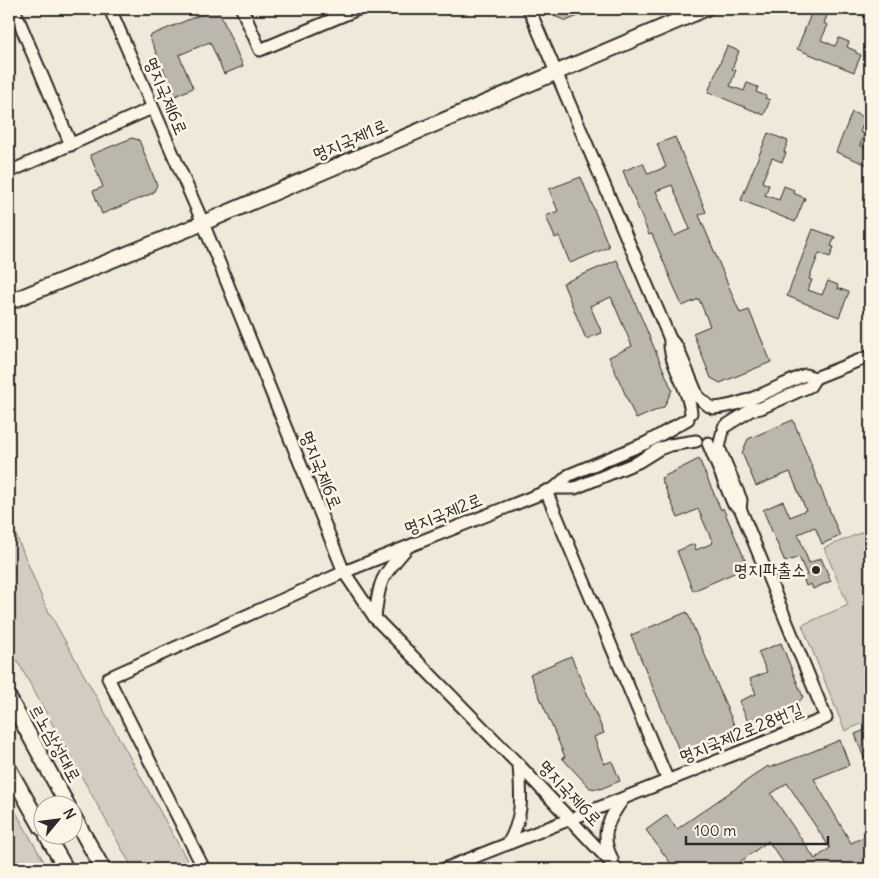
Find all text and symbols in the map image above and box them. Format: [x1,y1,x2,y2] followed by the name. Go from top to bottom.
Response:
[140,53,193,138] street label: 명지국제6로
[309,113,391,166] street label: 명지국제1로
[295,427,348,513] street label: 명지국제6로
[400,487,485,540] street label: 명지국제2로
[734,558,806,581] place label: 명지파출소
[810,564,822,576] marker: 명지파출소
[676,697,807,768] street label: 명지국제2로28번길
[24,699,87,786] street label: 르노삼성대로
[534,755,607,831] street label: 명지국제6로
[32,796,82,846] north arrow
[59,805,80,822] text: N
[686,813,829,845] scale bar
[694,821,736,840] text: 100 m

